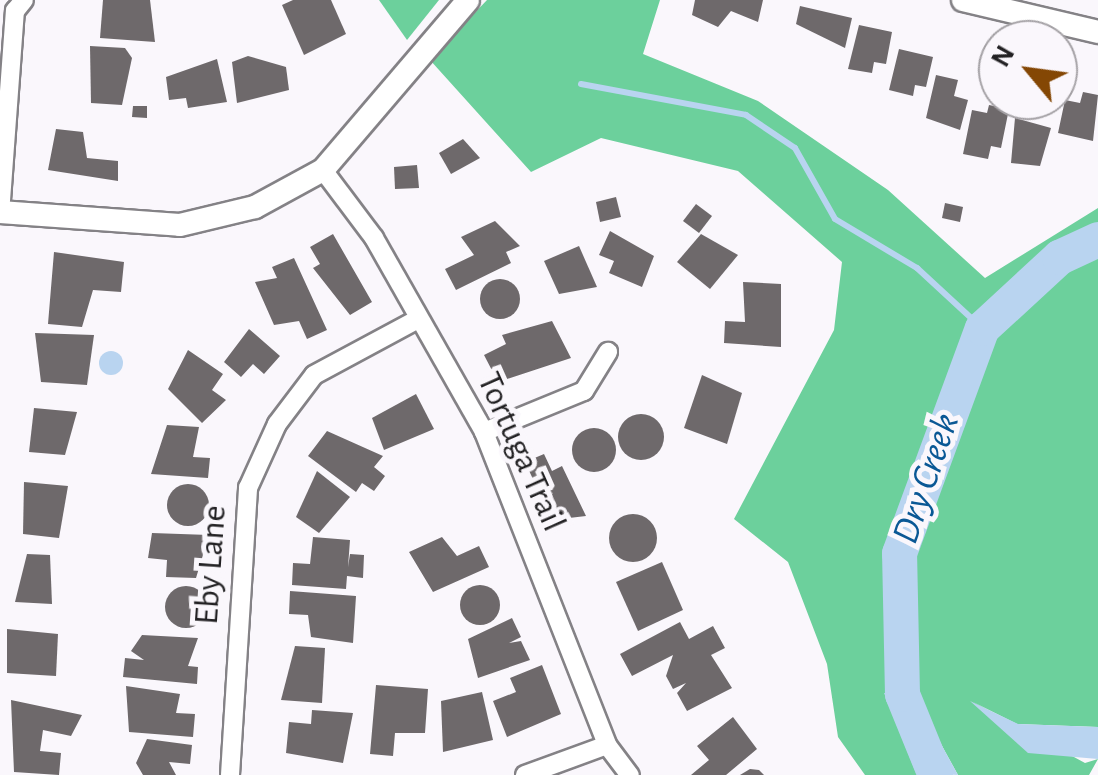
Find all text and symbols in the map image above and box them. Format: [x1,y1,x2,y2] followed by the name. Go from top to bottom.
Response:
[978,20,1078,120] north arrow
[987,41,1020,72] text: N
[467,366,575,538] street label: Tortuga Trail
[884,408,970,550] water label: Dry Creek
[186,504,236,626] street label: Eby Lane

